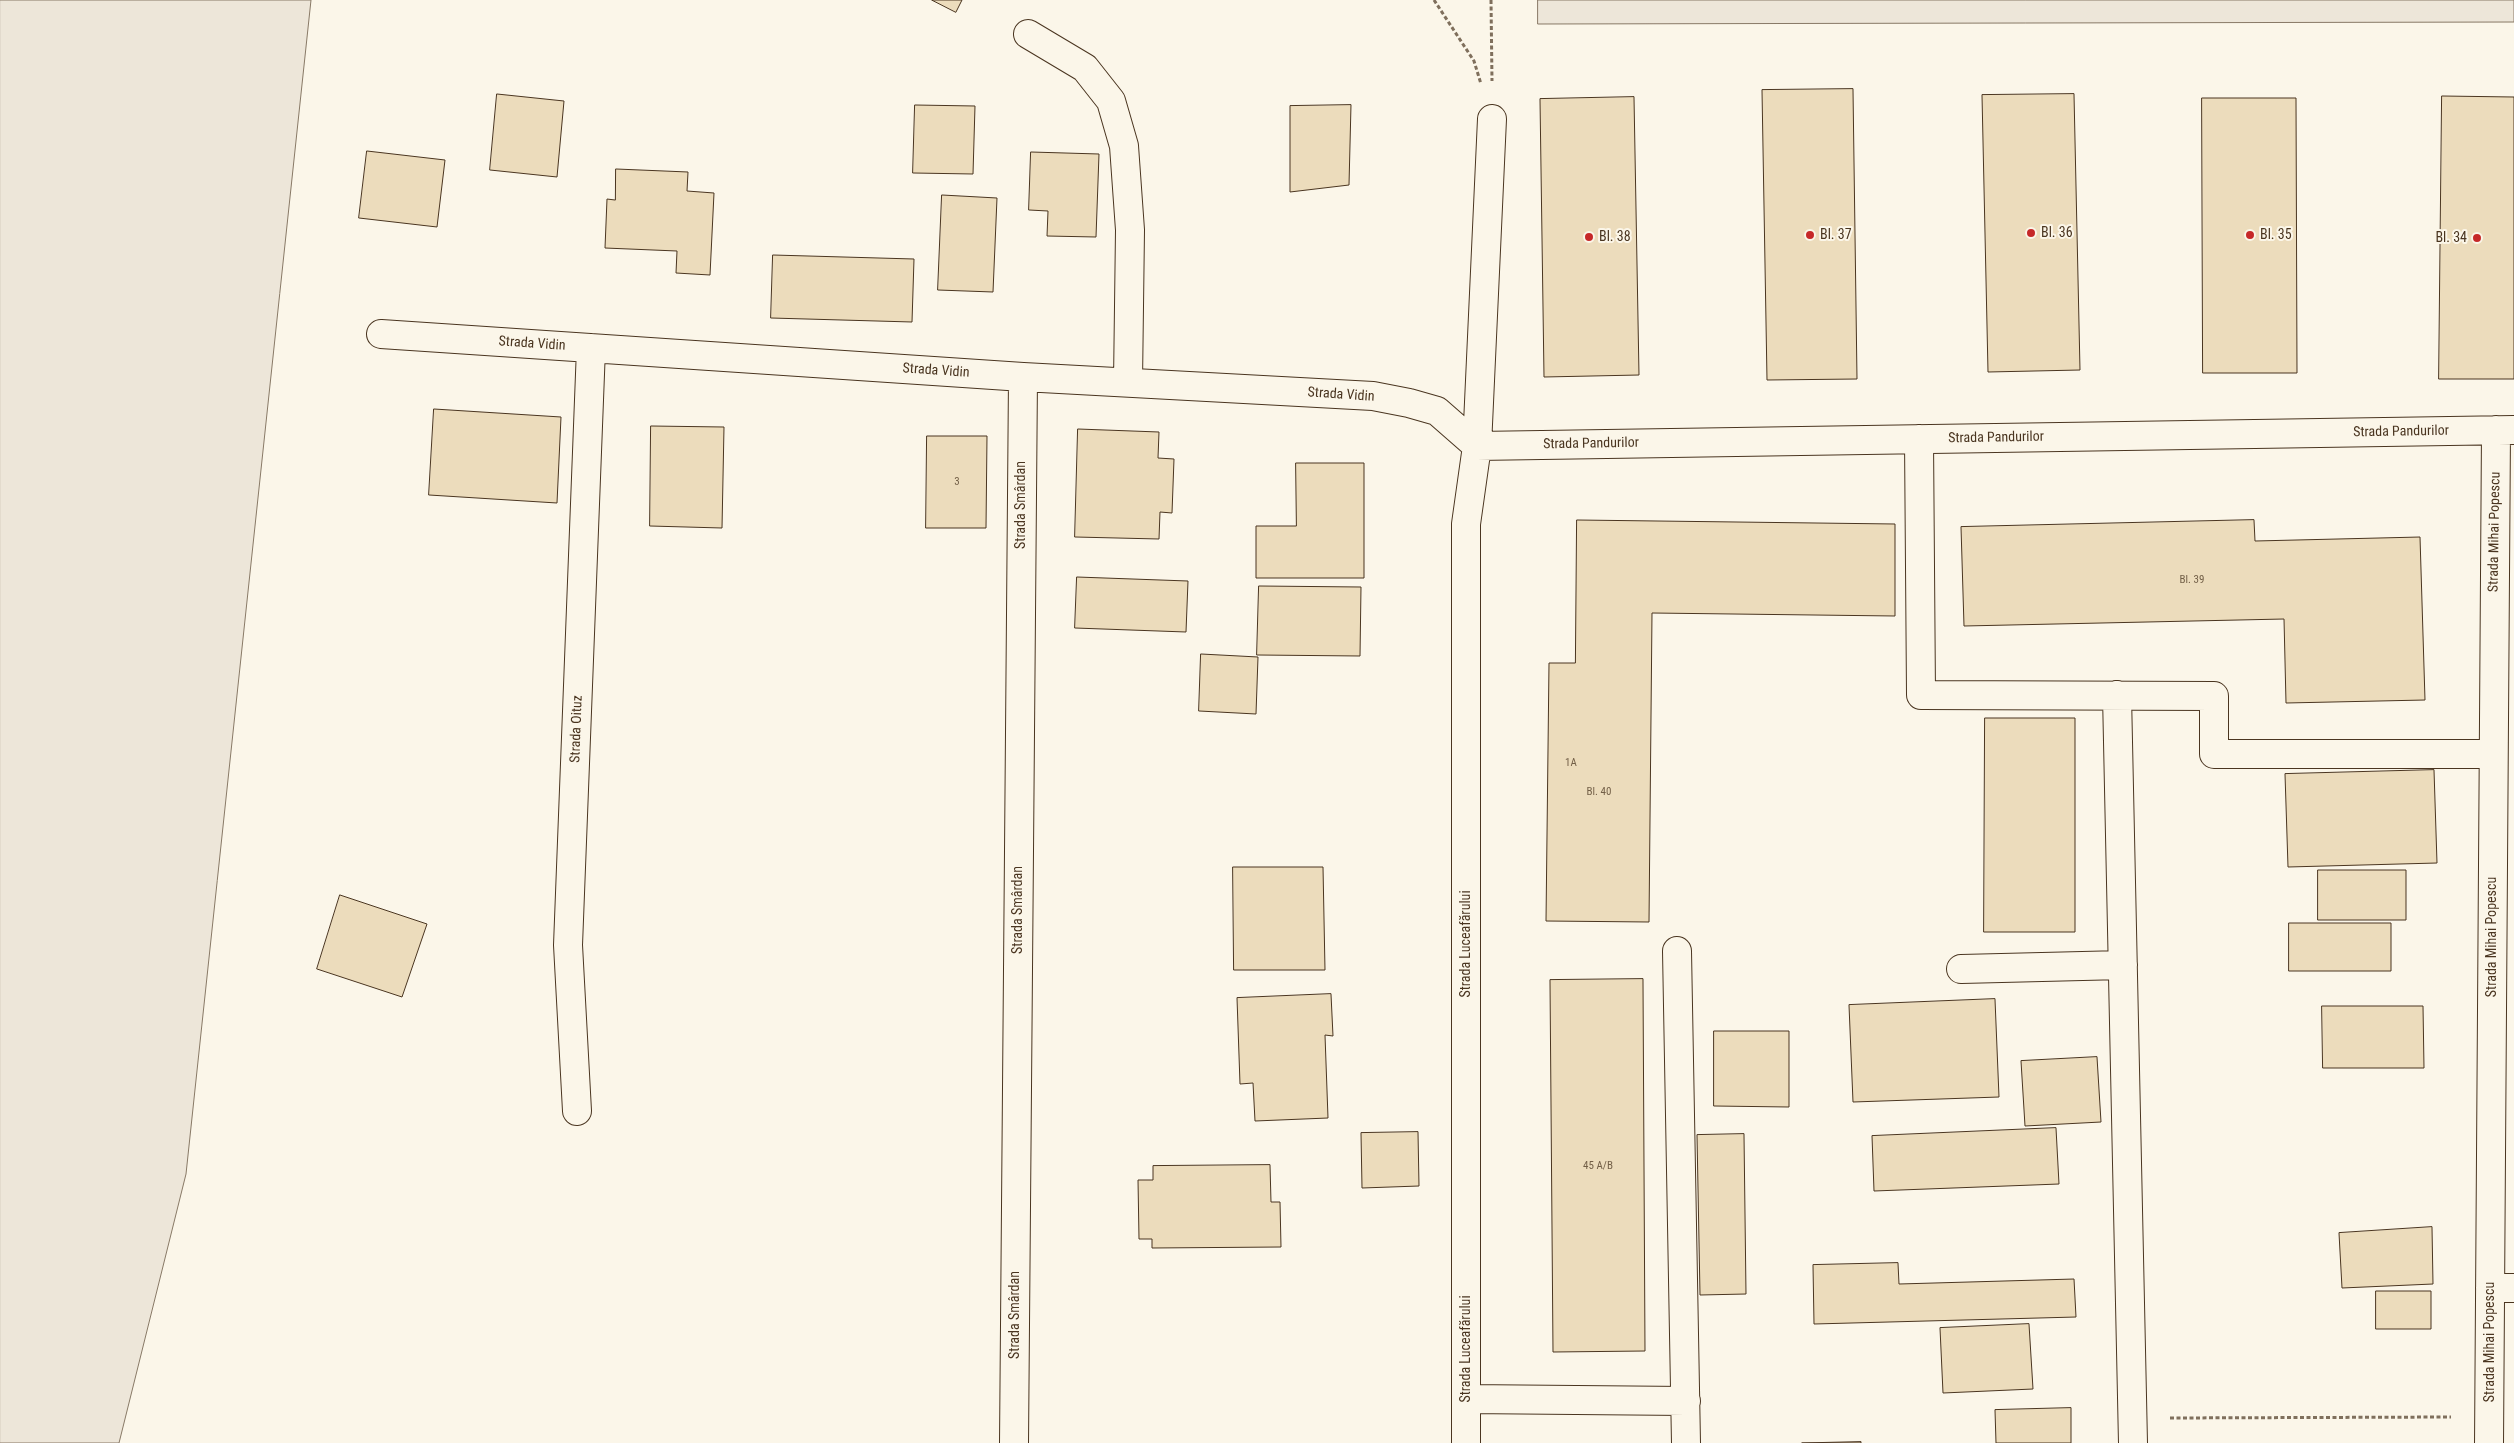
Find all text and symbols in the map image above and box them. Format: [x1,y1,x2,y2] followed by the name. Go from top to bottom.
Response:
[2041,225,2073,241] place label: Bl. 36
[1820,227,1852,243] place label: Bl. 37
[2025,227,2037,239] marker: Bl. 36
[2260,227,2292,243] place label: Bl. 35
[1599,229,1631,245] place label: Bl. 38
[1804,229,1816,241] marker: Bl. 37
[2244,229,2256,241] marker: Bl. 35
[2435,230,2467,246] place label: Bl. 34
[1583,231,1595,243] marker: Bl. 38
[2471,232,2483,244] marker: Bl. 34
[498,333,566,355] street label: Strada Vidin
[902,360,970,382] street label: Strada Vidin
[1307,384,1375,406] street label: Strada Vidin
[2353,423,2449,441] street label: Strada Pandurilor
[1948,429,2044,447] street label: Strada Pandurilor
[1543,435,1639,453] street label: Strada Pandurilor
[1013,461,1029,549] street label: Strada Smârdan
[2486,472,2504,592] street label: Strada Mihai Popescu
[954,475,960,489] house number: 3
[2180,573,2204,587] house number: Bl. 39
[567,695,587,763] street label: Strada Oituz
[1565,756,1577,770] house number: 1A
[1587,785,1611,799] house number: Bl. 40
[1010,866,1026,954] street label: Strada Smârdan
[2484,877,2500,997] street label: Strada Mihai Popescu
[1458,890,1474,998] street label: Strada Luceafărului
[1583,1159,1613,1173] house number: 45 A/B
[1007,1271,1023,1359] street label: Strada Smârdan
[2482,1282,2498,1402] street label: Strada Mihai Popescu
[1458,1295,1474,1403] street label: Strada Luceafărului

